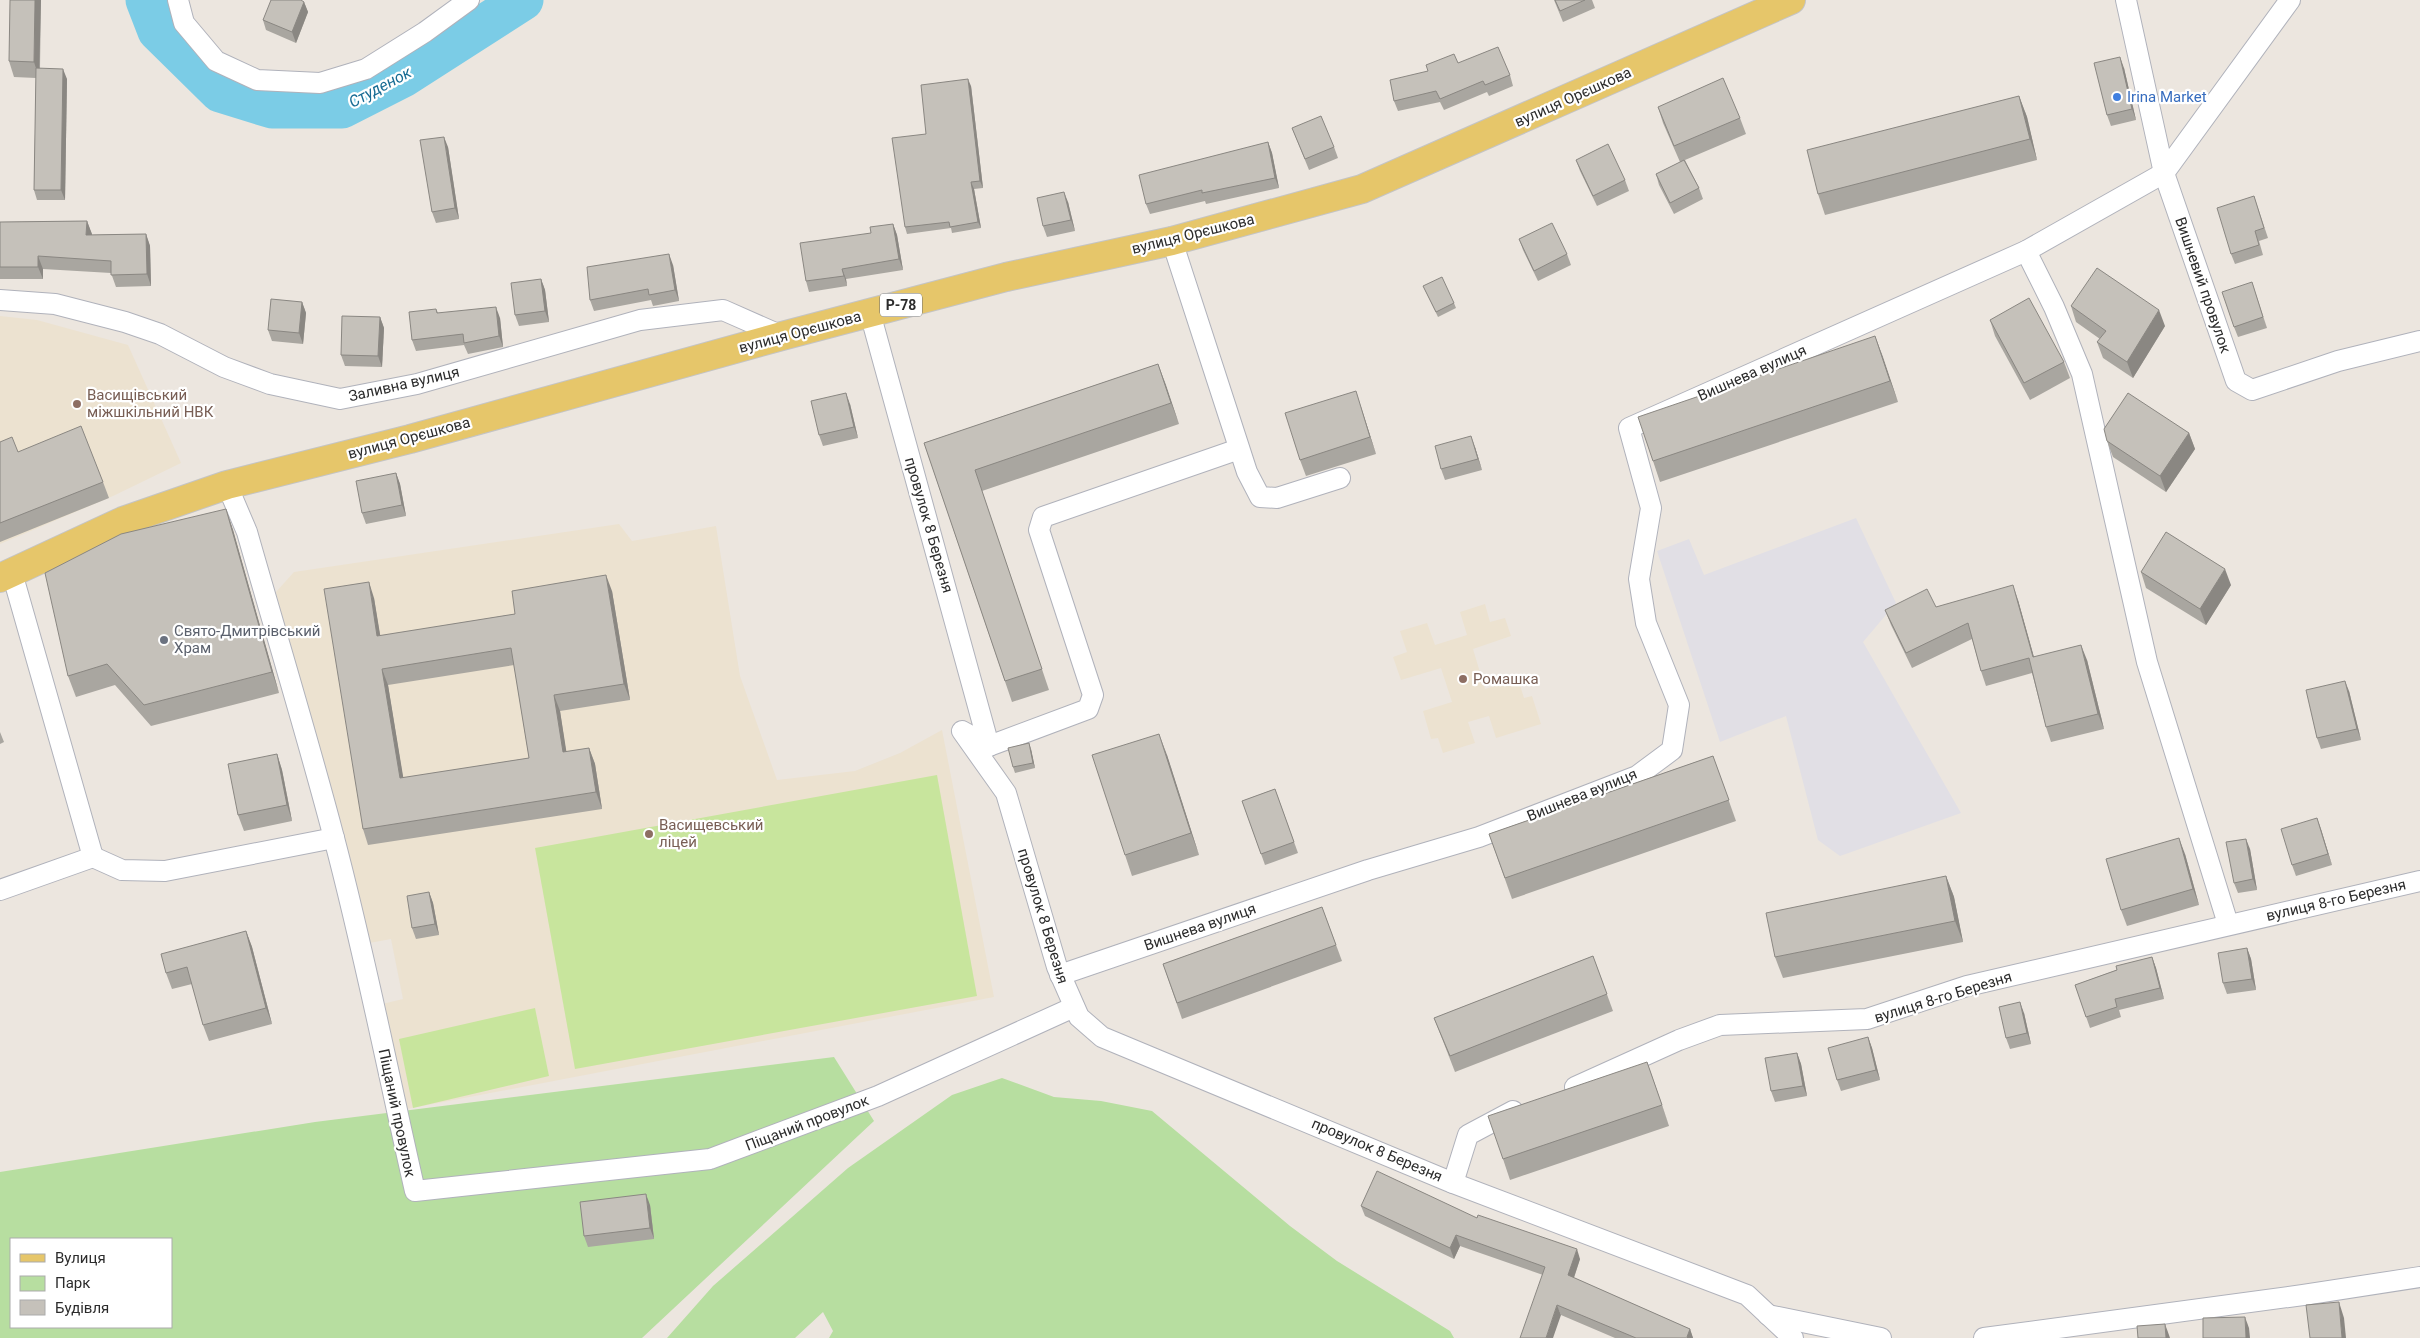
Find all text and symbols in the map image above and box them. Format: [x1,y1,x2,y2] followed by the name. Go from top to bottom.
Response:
[345,62,415,111] water label: Студенок
[1512,63,1634,131] street label: вулиця Орєшкова
[2127,88,2207,106] place label: Irina Market
[2111,91,2123,103] marker: Irina Market
[1130,210,1256,258] street label: вулиця Орєшкова
[2171,215,2235,355] street label: Вишневий провулок
[880,294,922,316] road number: Р-78
[737,307,863,357] street label: вулиця Орєшкова
[1695,341,1809,405] street label: Вишнева вулиця
[347,362,461,406] street label: Заливна вулиця
[87,386,214,421] place label: Васищівський міжшкільний НВК
[71,398,83,410] marker: Васищівський міжшкільний НВК
[346,413,472,463] street label: вулиця Орєшкова
[901,455,957,595] street label: провулок 8 Березня
[174,622,321,657] place label: Свято-Дмитрівський Храм
[158,634,170,646] marker: Свято-Дмитрівський Храм
[1473,670,1539,688] place label: Ромашка
[1457,673,1469,685] marker: Ромашка
[1524,765,1640,825] street label: Вишнева вулиця
[659,816,763,851] place label: Васищевський ліцей
[643,828,655,840] marker: Васищевський ліцей
[1014,846,1072,986] street label: провулок 8 Березня
[2264,875,2408,925] street label: вулиця 8-го Березня
[1142,899,1258,955] street label: Вишнева вулиця
[1872,968,2014,1026] street label: вулиця 8-го Березня
[375,1047,419,1179] street label: Піщаний провулок
[743,1091,871,1155] street label: Піщаний провулок
[1309,1114,1445,1186] street label: провулок 8 Березня
[10,1238,172,1328] legend
[55,1249,106,1267] text: Вулиця
[55,1274,90,1292] text: Парк
[55,1299,109,1317] text: Будівля

